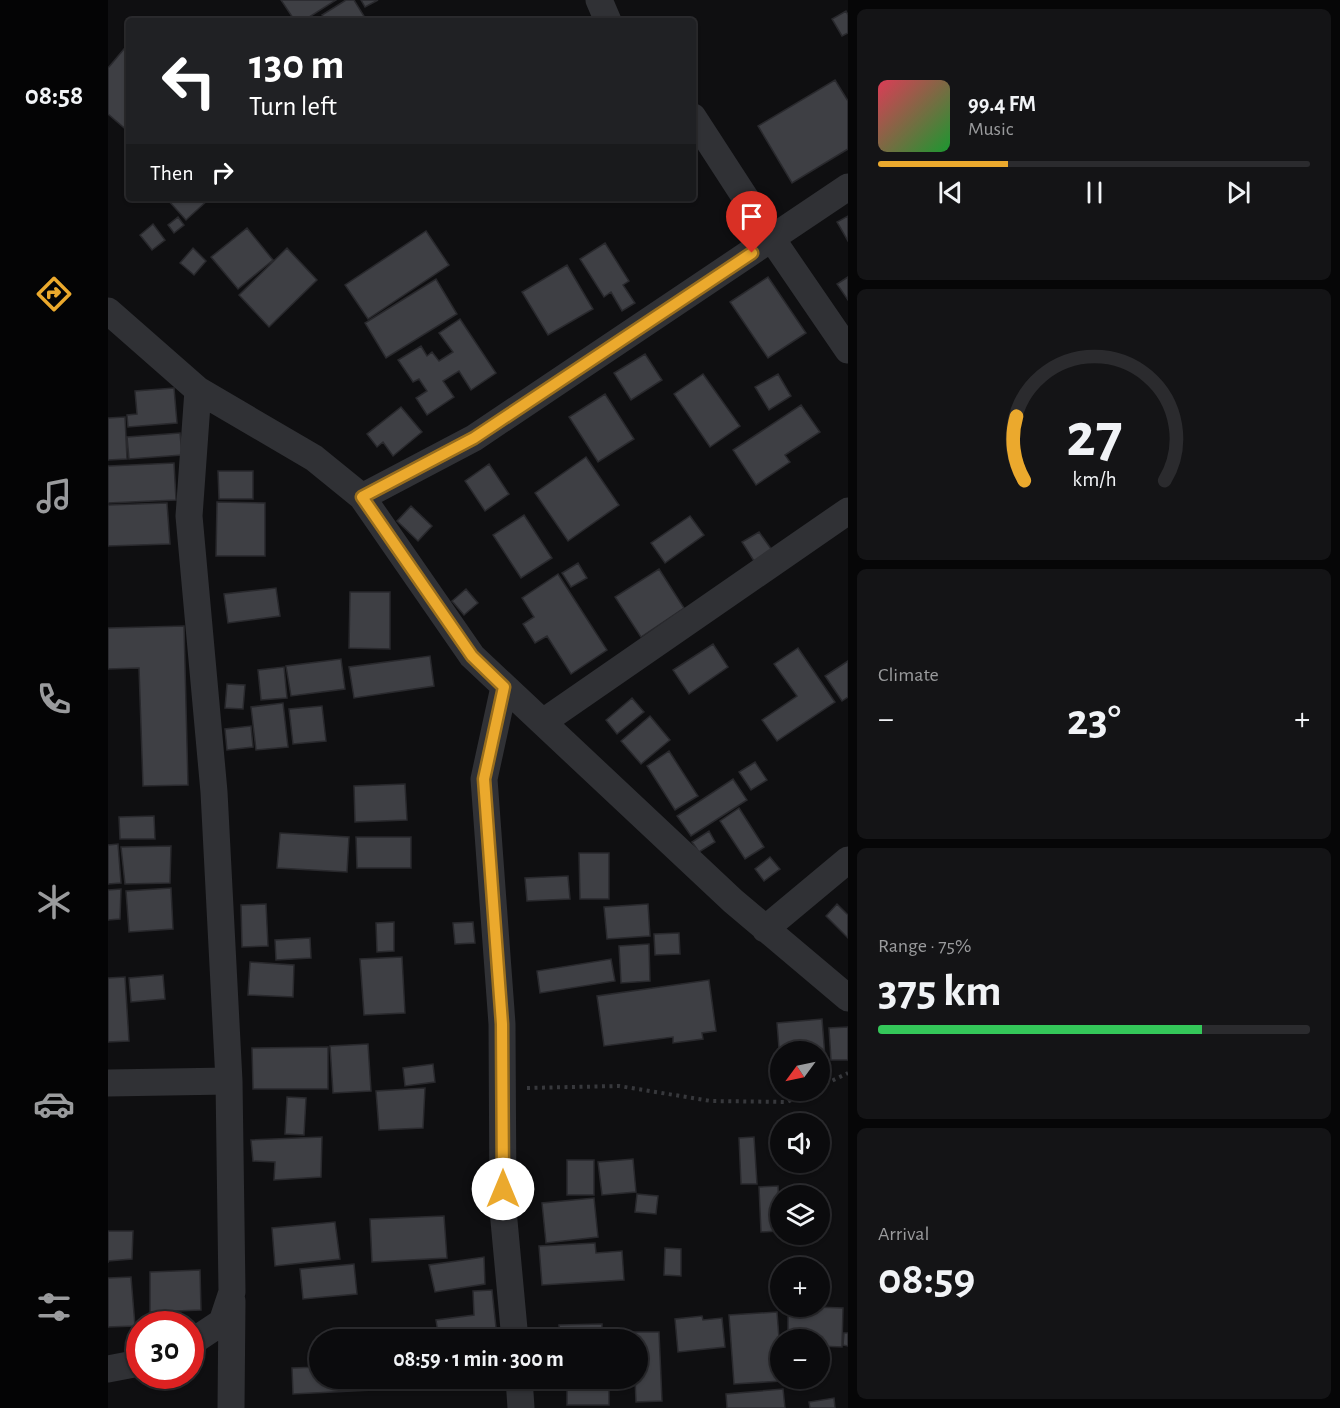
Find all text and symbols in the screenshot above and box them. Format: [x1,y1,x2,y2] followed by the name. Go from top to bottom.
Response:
[150,42,228,120] icon: left
[249,44,344,86] text: 130 m
[25,82,83,109] text: 08:58
[249,93,337,120] text: Turn left
[968,93,1036,115] text: 99.4 FM
[968,119,1014,139] text: Music
[206,156,239,189] icon: right
[150,162,194,184] text: Then
[934,176,967,209] icon: previous
[1078,176,1111,209] icon: pause
[1222,176,1255,209] icon: next
[726,191,777,253] pin
[735,200,768,233] icon: arrive
[33,273,75,315] icon: directions
[1066,405,1122,467] text: 27
[1072,470,1116,491] text: km/h
[33,475,75,517] icon: music
[878,665,939,685] text: Climate
[33,678,75,720] icon: phone
[1067,698,1121,743] text: 23°
[878,703,894,736] text: −
[1294,703,1310,736] text: +
[33,881,75,923] icon: climate
[878,936,971,956] text: Range · 75%
[878,969,1002,1014] text: 375 km
[770,1041,830,1101] north arrow
[770,1041,830,1389] map controls
[33,1083,75,1125] icon: car
[770,1113,830,1173] button: sound
[471,1157,535,1221] position arrow
[770,1185,830,1245] button: layers
[878,1224,929,1244] text: Arrival
[770,1257,830,1317] button: +
[878,1257,975,1302] text: 08:59
[33,1286,75,1328] icon: filters
[126,1311,204,1389] speed limit sign: 30
[770,1329,830,1389] button: −
[393,1348,564,1370] text: 08:59 · 1 min · 300 m

